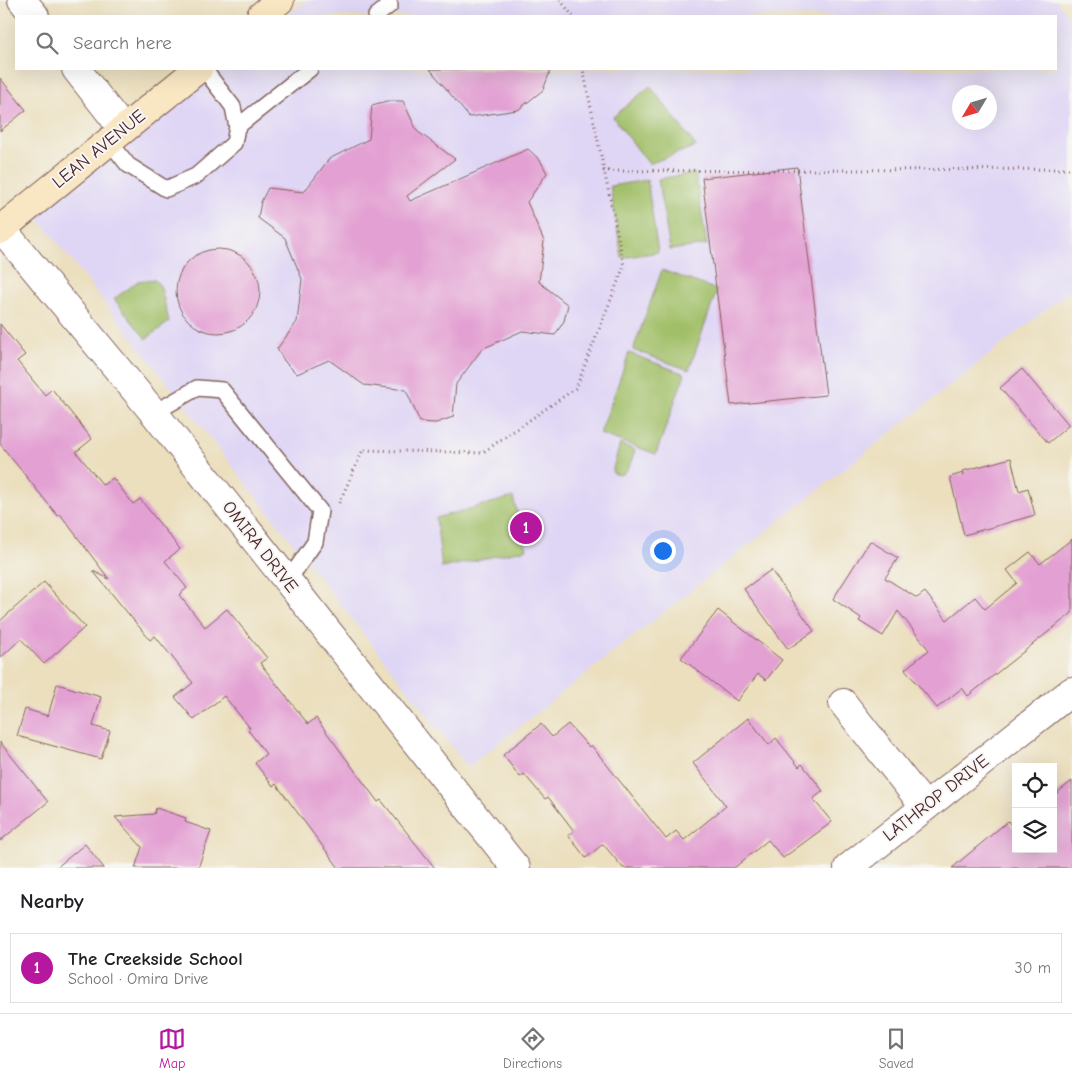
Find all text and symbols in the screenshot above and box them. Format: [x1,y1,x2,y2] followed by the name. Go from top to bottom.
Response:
[15,15,1057,70] search box
[33,29,61,57] icon: search
[73,32,172,54] text: Search here
[952,85,997,130] north arrow
[48,105,150,193] street label: LEAN AVENUE
[218,497,302,597] street label: OMIRA DRIVE
[510,509,542,547] pin: 1
[650,538,676,564] your location
[879,750,993,846] street label: LATHROP DRIVE
[1012,763,1057,853] map controls
[1012,763,1057,808] button: locate
[1012,808,1057,853] button: layers
[20,889,84,913] text: Nearby
[68,948,243,970] text: The Creekside School
[34,959,40,977] text: 1
[1015,959,1051,977] text: 30 m
[68,970,208,988] text: School · Omira Drive
[158,1025,186,1072] tab: Map
[503,1025,562,1072] tab: Directions
[879,1025,914,1072] tab: Saved

